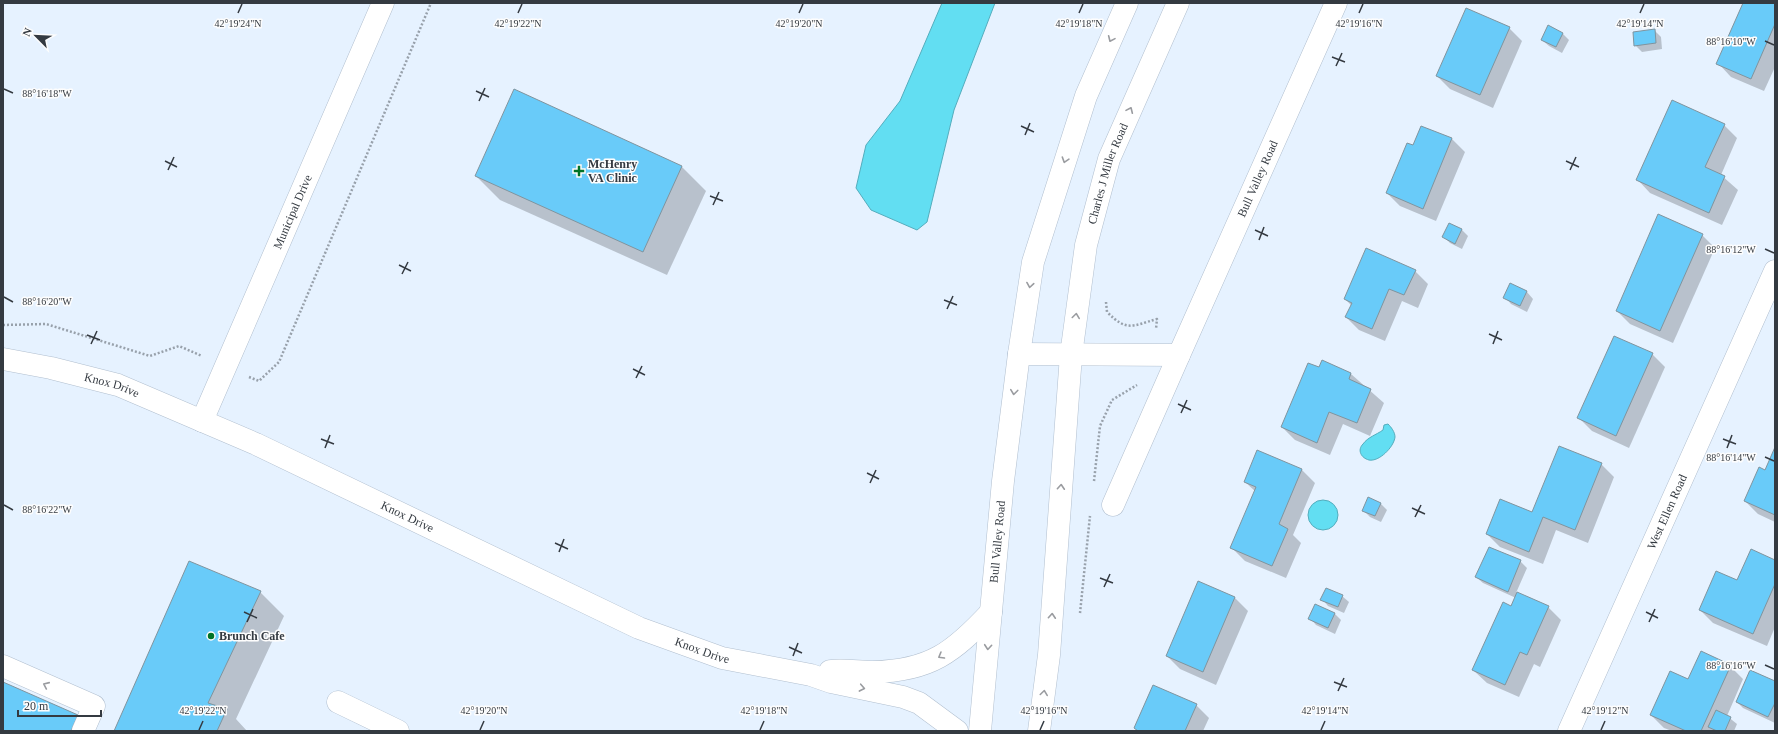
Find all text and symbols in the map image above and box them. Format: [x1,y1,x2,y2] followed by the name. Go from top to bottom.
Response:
[16,16,56,56] north arrow
[214,18,262,29] text: 42°19'24"N
[494,18,542,29] text: 42°19'22"N
[775,18,823,29] text: 42°19'20"N
[1055,18,1103,29] text: 42°19'18"N
[1335,18,1383,29] text: 42°19'16"N
[1616,18,1664,29] text: 42°19'14"N
[20,26,34,38] text: N
[1108,34,1116,42] one-way arrow
[1706,36,1756,47] text: 88°16'10"W
[22,88,72,99] text: 88°16'18"W
[1126,107,1134,114] one-way arrow
[1085,121,1131,226] street label: Charles J Miller Road
[1234,138,1281,219] street label: Bull Valley Road
[588,157,637,185] place label: McHenry VA Clinic
[1062,157,1070,164] one-way arrow
[573,165,585,177] marker: McHenry VA Clinic
[270,172,315,251] street label: Municipal Drive
[1706,244,1756,255] text: 88°16'12"W
[1026,282,1034,288] one-way arrow
[22,296,72,307] text: 88°16'20"W
[1071,313,1080,319] one-way arrow
[83,370,141,400] street label: Knox Drive
[1010,389,1019,395] one-way arrow
[1706,452,1756,463] text: 88°16'14"W
[1644,472,1690,552] street label: West Ellen Road
[1056,484,1065,490] one-way arrow
[379,498,436,535] street label: Knox Drive
[987,500,1008,584] street label: Bull Valley Road
[22,504,72,515] text: 88°16'22"W
[1047,613,1056,619] one-way arrow
[219,629,285,643] place label: Brunch Cafe
[206,631,216,641] marker: Brunch Cafe
[673,635,730,666] street label: Knox Drive
[983,644,992,650] one-way arrow
[938,651,945,659] one-way arrow
[1706,660,1756,671] text: 88°16'16"W
[42,682,50,690] one-way arrow
[859,684,865,692] one-way arrow
[1039,690,1048,696] one-way arrow
[18,692,101,718] scale bar
[24,699,49,713] text: 20 m
[179,705,227,716] text: 42°19'22"N
[460,705,508,716] text: 42°19'20"N
[740,705,788,716] text: 42°19'18"N
[1020,705,1068,716] text: 42°19'16"N
[1301,705,1349,716] text: 42°19'14"N
[1581,705,1629,716] text: 42°19'12"N

